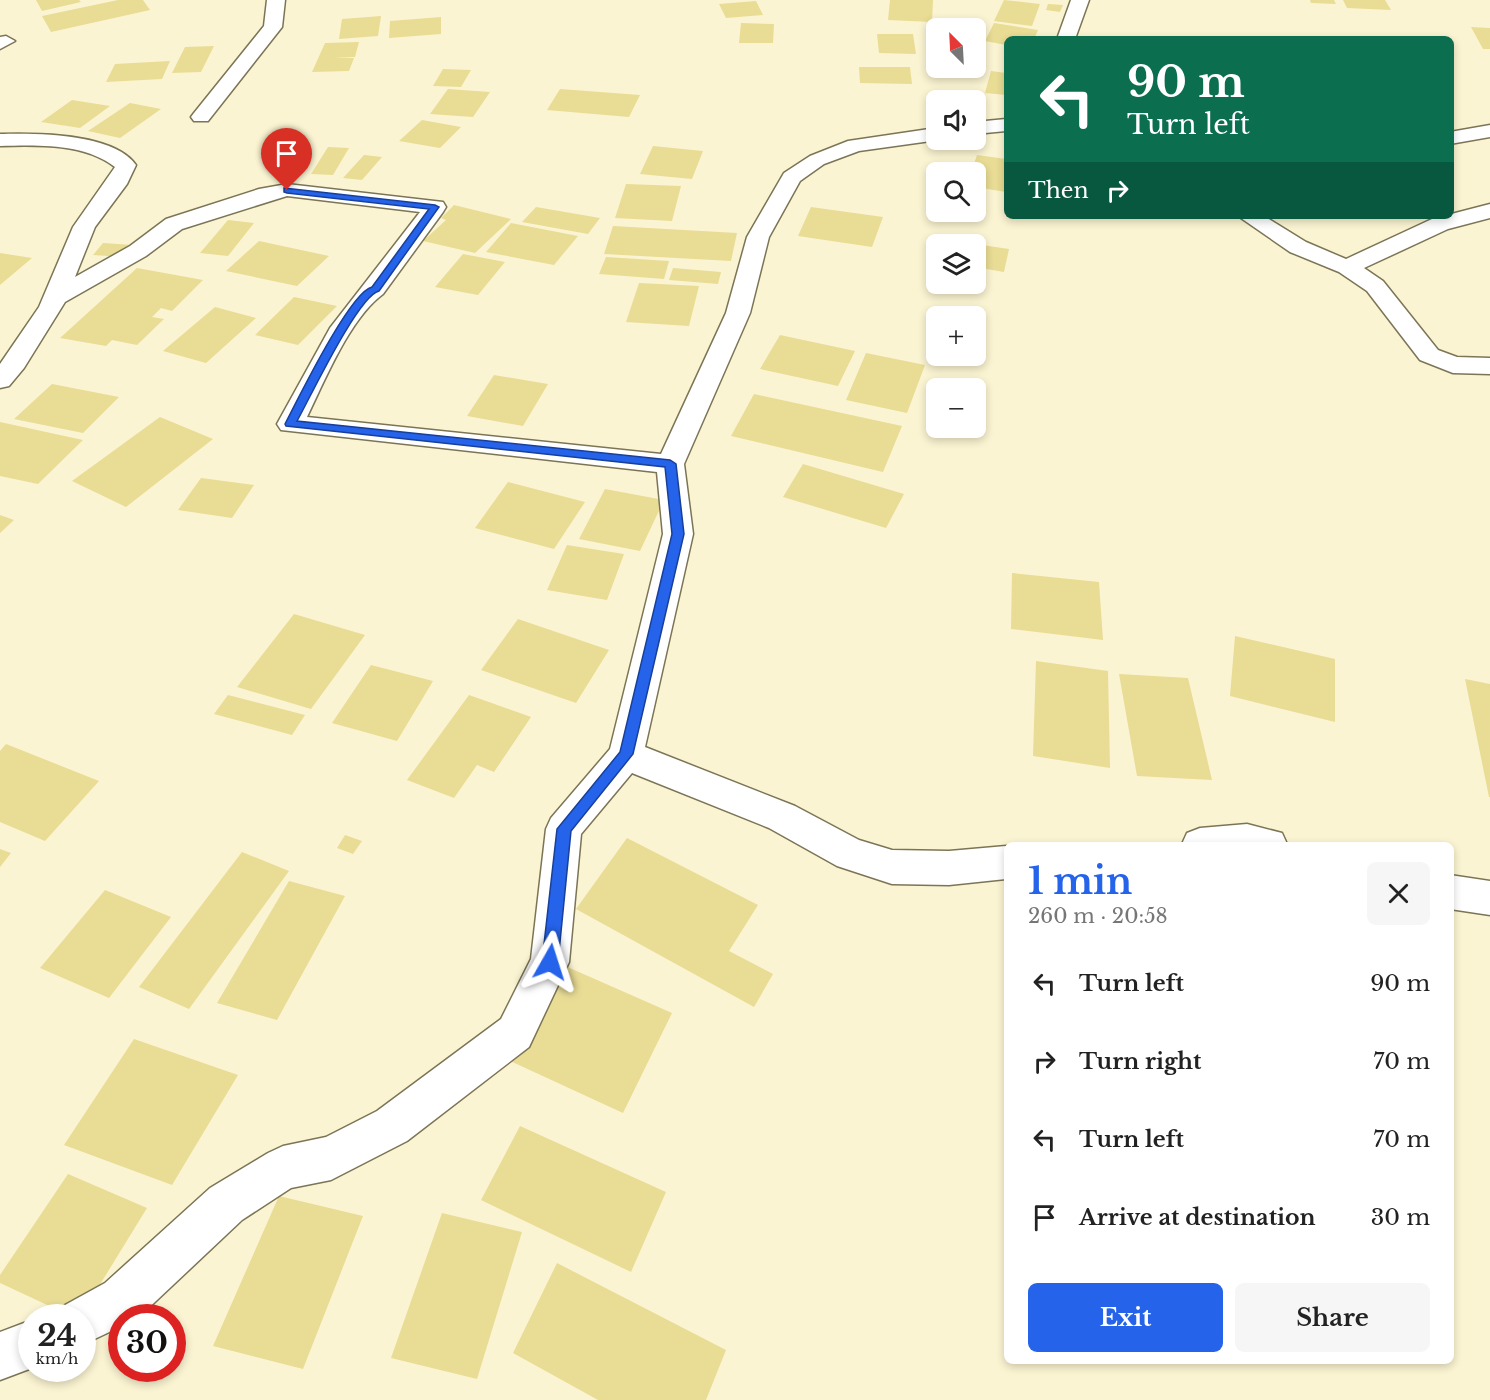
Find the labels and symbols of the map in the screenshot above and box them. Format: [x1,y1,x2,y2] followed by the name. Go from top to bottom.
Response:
[926,18,986,78] north arrow
[261,128,312,190] pin
[518,930,582,994] position arrow
[108,1304,186,1382] speed limit sign: 30

